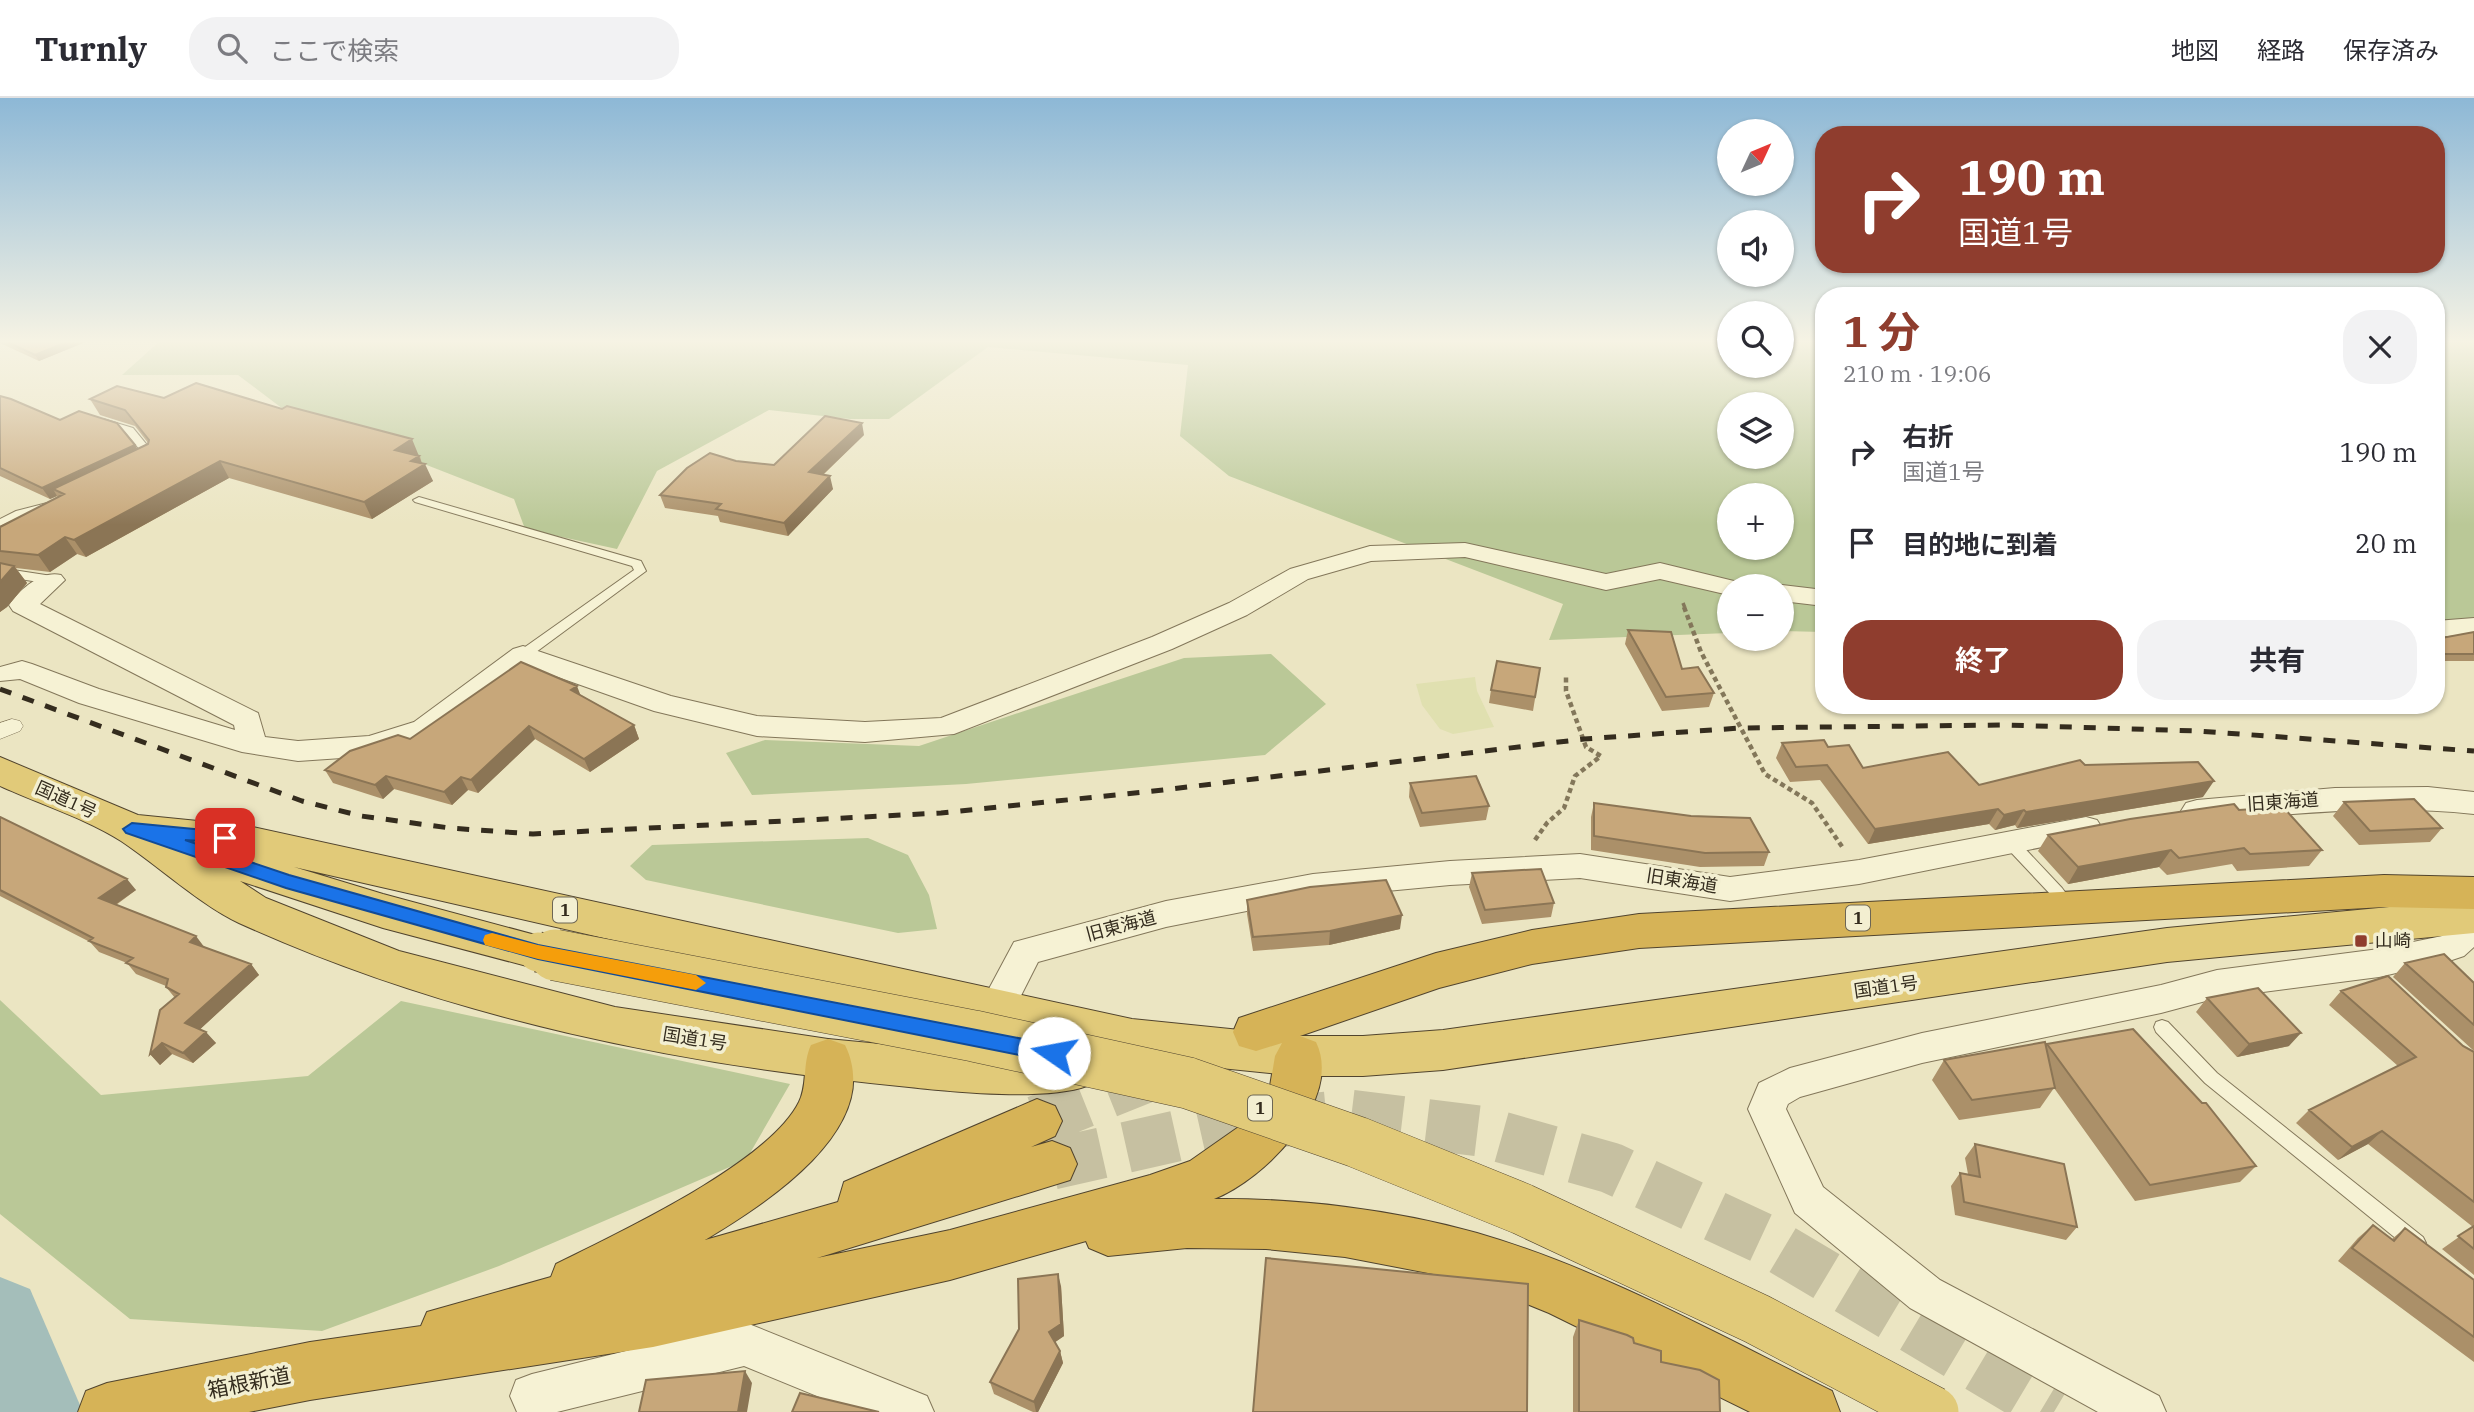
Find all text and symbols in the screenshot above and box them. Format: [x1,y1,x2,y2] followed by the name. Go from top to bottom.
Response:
[189,17,679,80] search box
[35,27,147,70] text: Turnly
[213,29,251,67] icon: search
[269,33,399,67] text: ここで検索
[2171,34,2219,66] text: 地図
[2257,34,2305,66] text: 経路
[2343,34,2439,66] text: 保存済み
[1717,119,1794,196] north arrow
[1717,119,1794,651] map controls
[1958,145,2105,208] text: 190 m
[1843,154,1934,245] icon: right
[1717,210,1794,287] button: sound
[1958,211,2073,253] text: 国道1号
[1717,301,1794,378] button: search
[1843,304,1920,359] text: 1 分
[2343,310,2417,384] button: close
[1843,358,1992,388] text: 210 m · 19:06
[1717,392,1794,469] button: layers
[1902,419,1954,453] text: 右折
[1843,433,1881,471] icon: right
[2339,435,2417,469] text: 190 m
[1902,456,1985,486] text: 国道1号
[1717,483,1794,560] button: +
[1843,524,1881,562] icon: arrive
[2355,526,2417,560] text: 20 m
[1902,527,2058,561] text: 目的地に到着
[1717,574,1794,651] button: −
[1843,620,2123,700] button: 終了
[2137,620,2417,700] button: 共有
[32,776,100,823] street label: 国道1号
[2246,788,2320,815] street label: 旧東海道
[195,808,255,868] pin
[206,819,244,857] icon: arrive
[1645,864,1719,897] street label: 旧東海道
[553,898,577,922] road number: 1
[1083,905,1159,946] street label: 旧東海道
[1846,905,1870,930] road number: 1
[2375,929,2411,952] place label: 山崎
[2353,933,2369,949] marker: 山崎
[1852,971,1920,1002] street label: 国道1号
[1017,1016,1091,1090] position arrow
[661,1022,729,1055] street label: 国道1号
[1248,1096,1272,1120] road number: 1
[205,1360,293,1404] street label: 箱根新道

